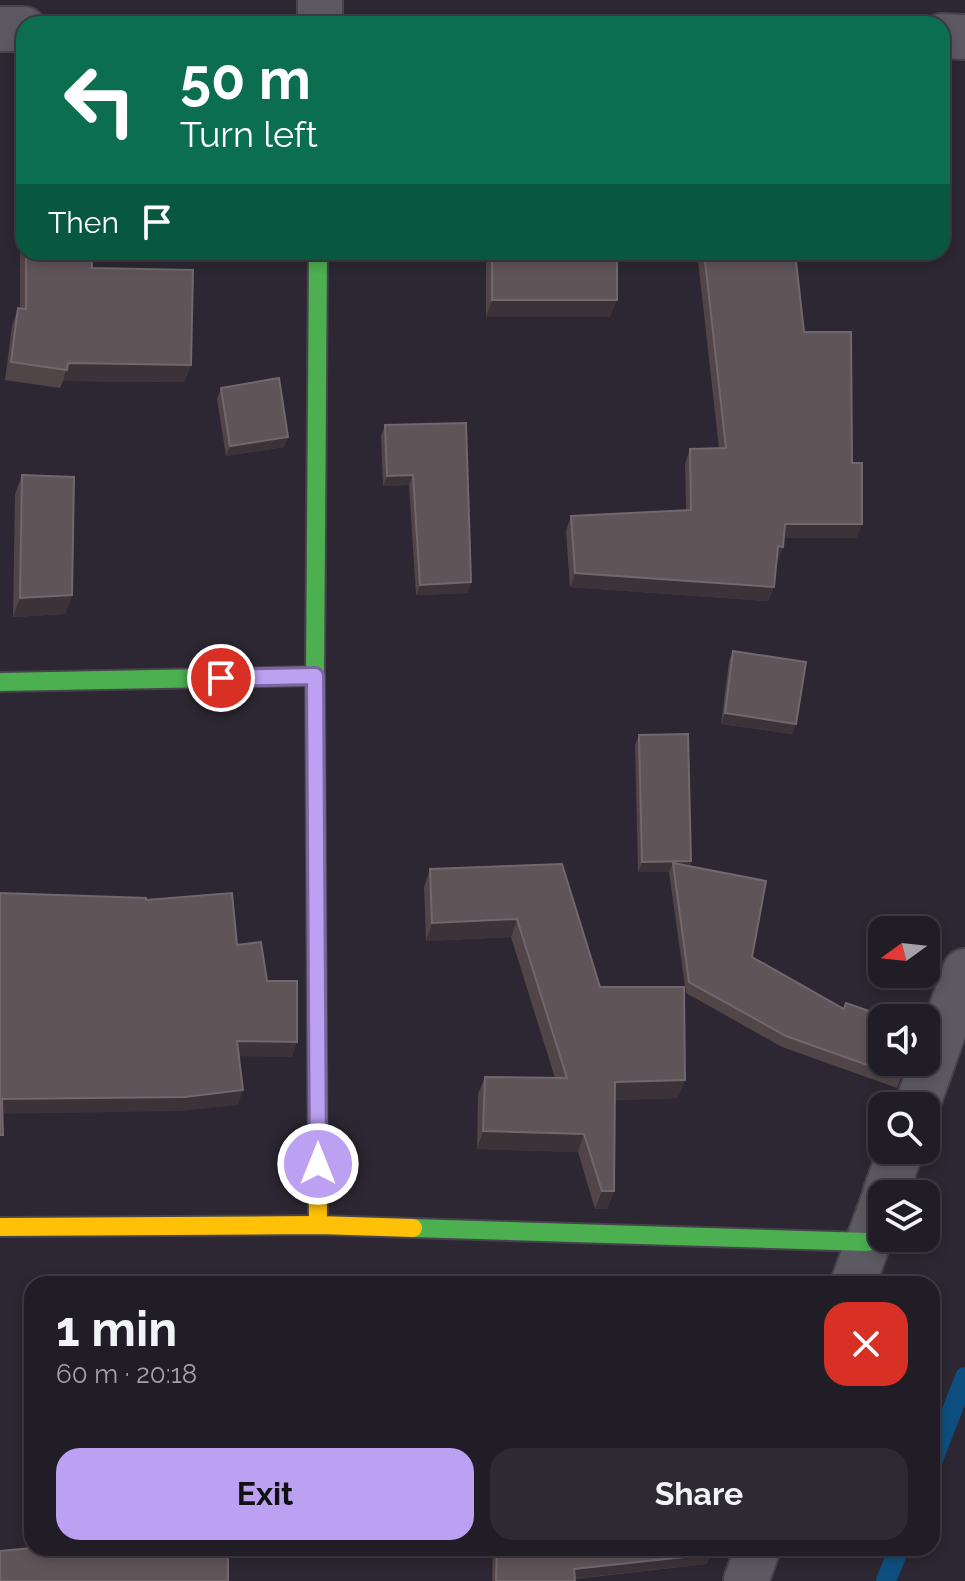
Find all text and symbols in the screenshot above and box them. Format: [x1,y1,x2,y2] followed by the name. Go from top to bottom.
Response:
[180,46,311,112] text: 50 m
[48,48,152,152] icon: left
[180,113,318,155] text: Turn left
[135,200,179,244] icon: arrive
[48,205,119,240] text: Then
[187,644,255,712] pin
[199,656,243,700] icon: arrive
[868,916,940,988] north arrow
[868,916,940,1252] map controls
[868,1004,940,1076] button: sound
[868,1092,940,1164] button: search
[276,1122,360,1206] position arrow
[868,1180,940,1252] button: layers
[56,1301,177,1357] text: 1 min
[824,1302,908,1386] button: close
[56,1359,197,1389] text: 60 m · 20:18
[56,1448,474,1540] button: Exit
[490,1448,908,1540] button: Share

